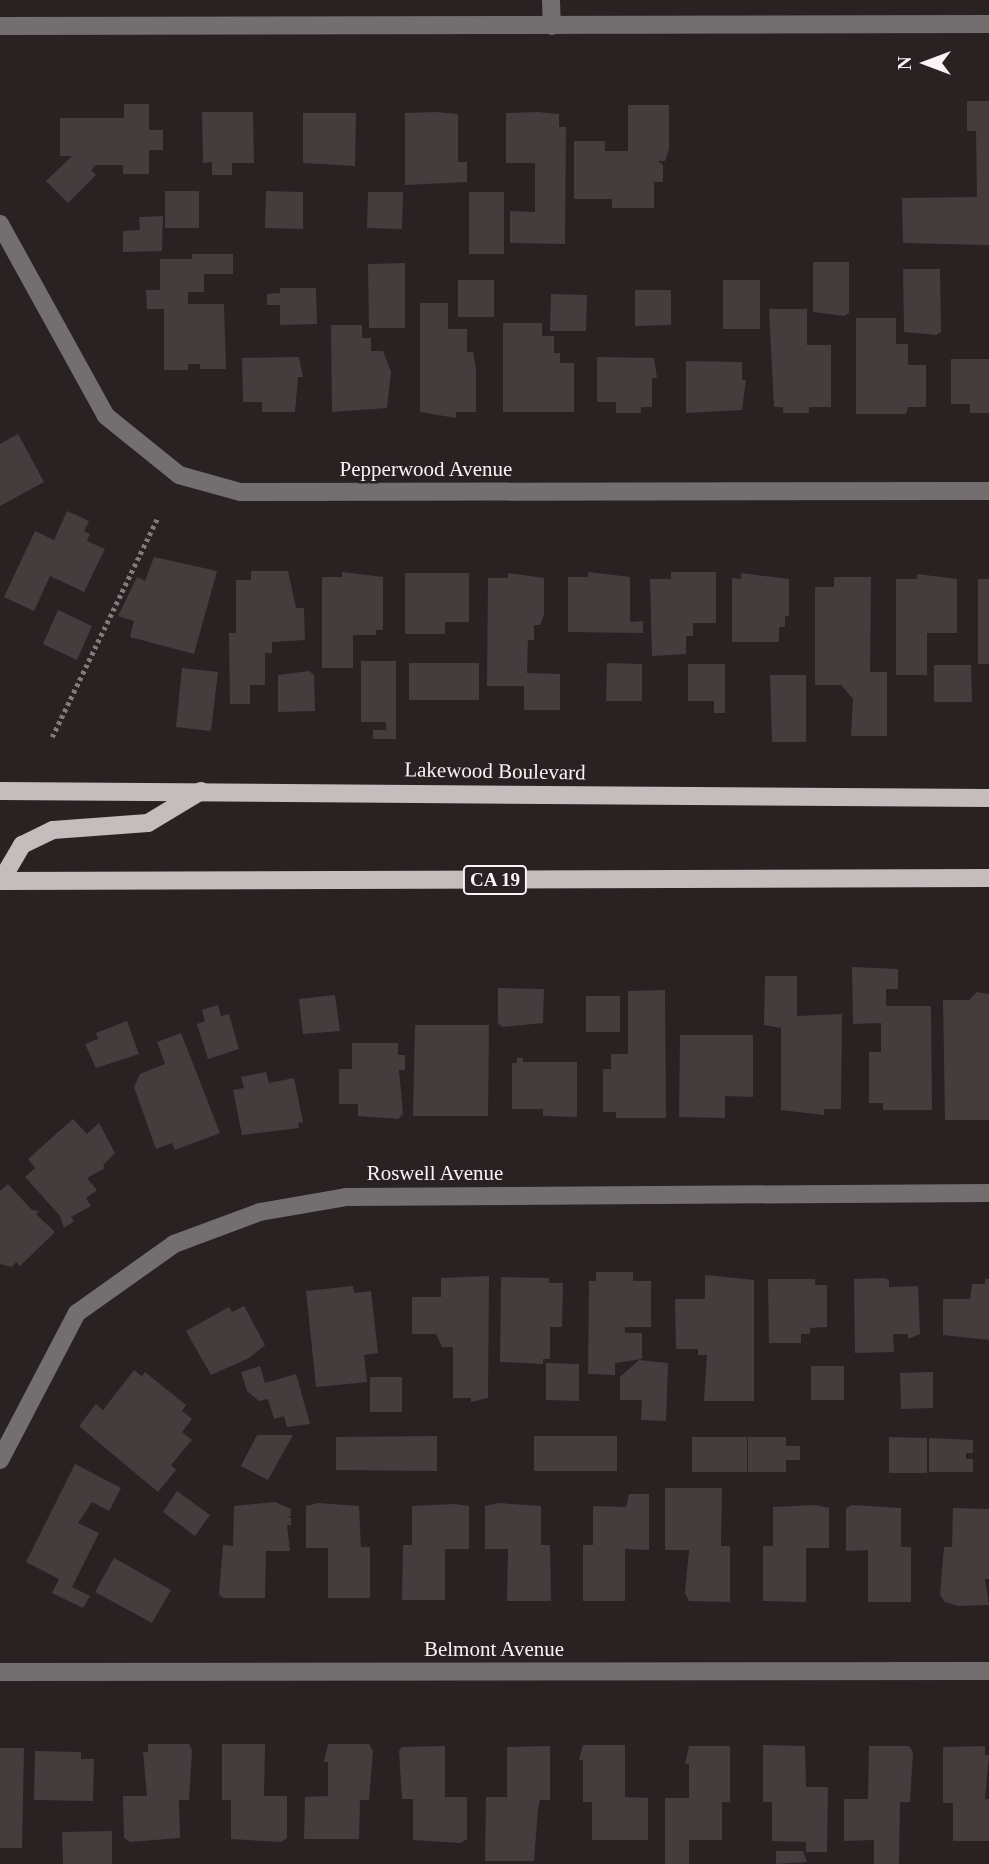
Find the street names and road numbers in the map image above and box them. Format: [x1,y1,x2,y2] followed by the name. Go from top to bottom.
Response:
[339,456,513,482] street label: Pepperwood Avenue
[404,757,586,785] street label: Lakewood Boulevard
[462,864,528,895] road number: CA 19
[366,1160,504,1186] street label: Roswell Avenue
[423,1636,565,1662] street label: Belmont Avenue

